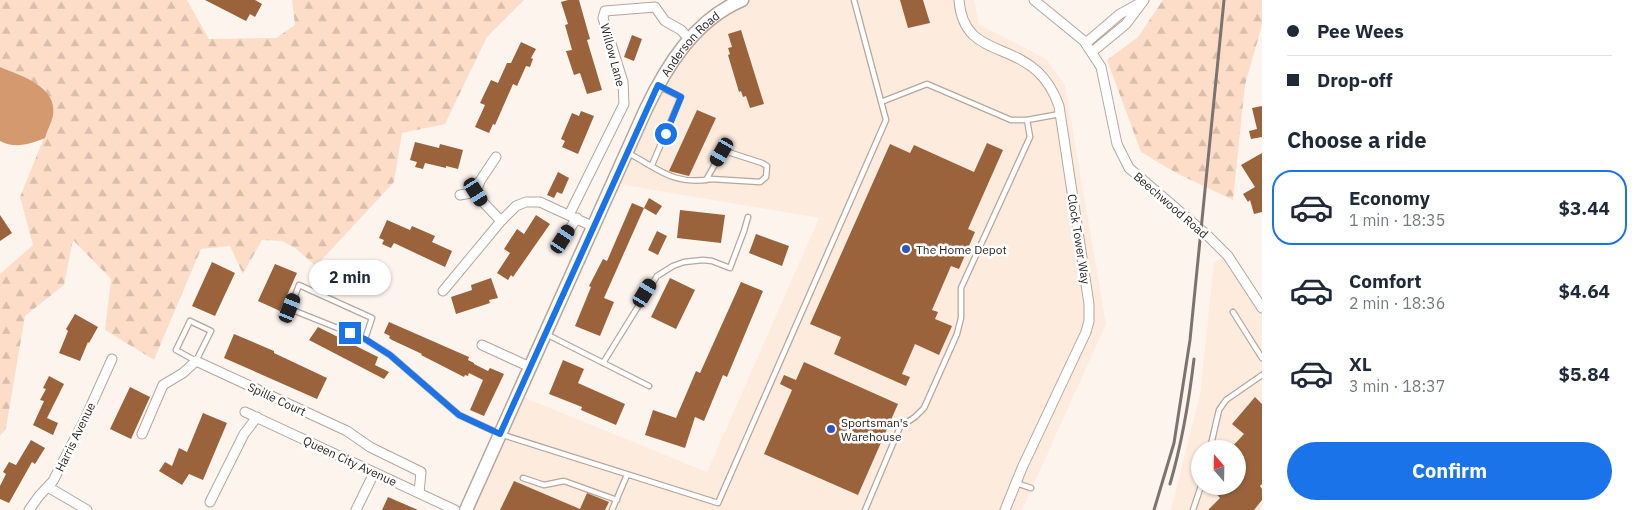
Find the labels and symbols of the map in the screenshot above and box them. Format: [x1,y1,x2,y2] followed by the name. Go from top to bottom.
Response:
[657,8,722,79] street label: Anderson Road
[597,22,629,89] street label: Willow Lane
[655,123,677,145] route start
[708,135,735,169] car
[1131,169,1211,241] street label: Beechwood Road
[461,175,490,209] car
[1064,193,1094,285] street label: Clock Tower Way
[548,222,577,256] car
[916,242,1007,257] place label: The Home Depot
[900,243,912,255] marker: The Home Depot
[309,260,391,296] callout: 2 min
[630,276,659,310] car
[277,291,302,325] car
[339,322,361,344] route end
[246,379,308,419] street label: Spille Court
[52,399,98,474] street label: Harris Avenue
[841,415,909,444] place label: Sportsman's Warehouse
[825,423,837,435] marker: Sportsman's Warehouse
[301,433,400,489] street label: Queen City Avenue
[1191,440,1246,495] north arrow

